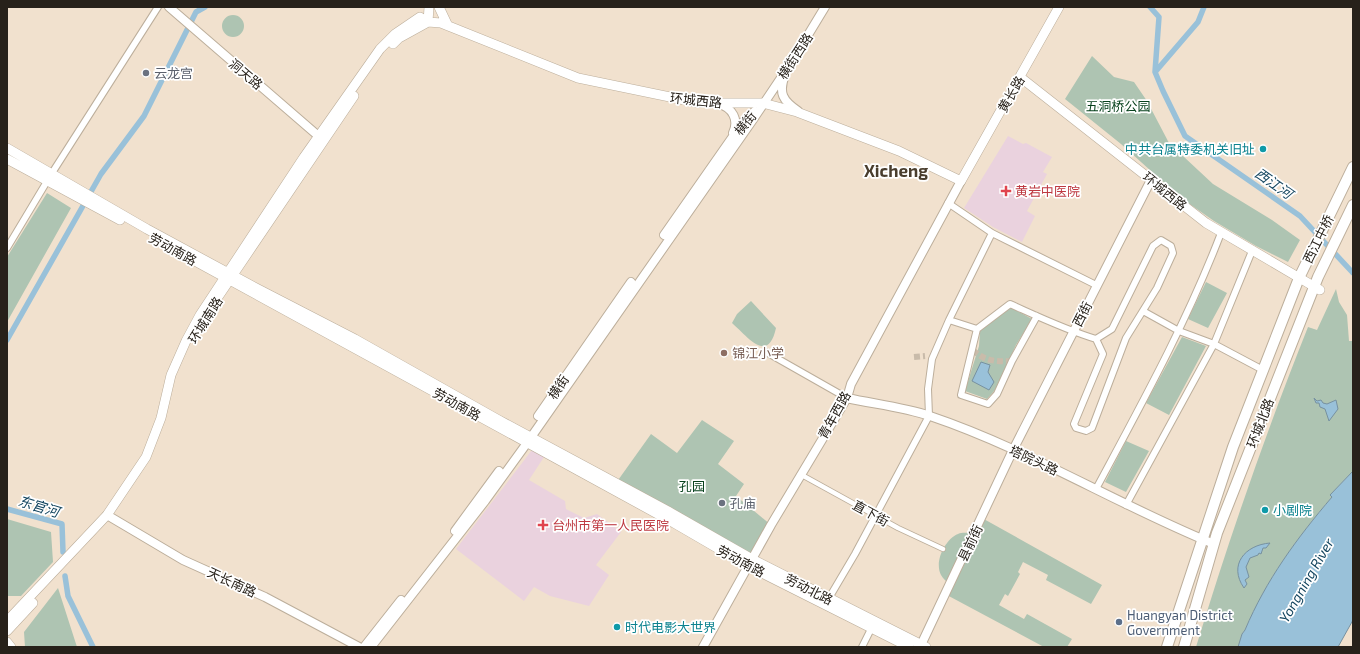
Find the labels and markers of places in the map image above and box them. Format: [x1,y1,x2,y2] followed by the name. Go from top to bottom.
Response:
[154,65,193,81] place label: 云龙宫
[141,68,151,78] marker: 云龙宫
[1125,141,1255,157] place label: 中共台属特委机关旧址
[1258,144,1268,154] marker: 中共台属特委机关旧址
[1015,183,1080,199] place label: 黄岩中医院
[1000,185,1012,197] marker: 黄岩中医院
[732,345,784,361] place label: 锦江小学
[719,348,729,358] marker: 锦江小学
[730,495,756,511] place label: 孔庙
[717,498,727,508] marker: 孔庙
[1273,502,1312,518] place label: 小剧院
[1260,505,1270,515] marker: 小剧院
[552,517,669,533] place label: 台州市第一人民医院
[537,519,549,531] marker: 台州市第一人民医院
[1127,607,1233,638] place label: Huangyan District Government
[1114,617,1124,627] marker: Huangyan District Government
[625,619,716,635] place label: 时代电影大世界
[612,622,622,632] marker: 时代电影大世界

